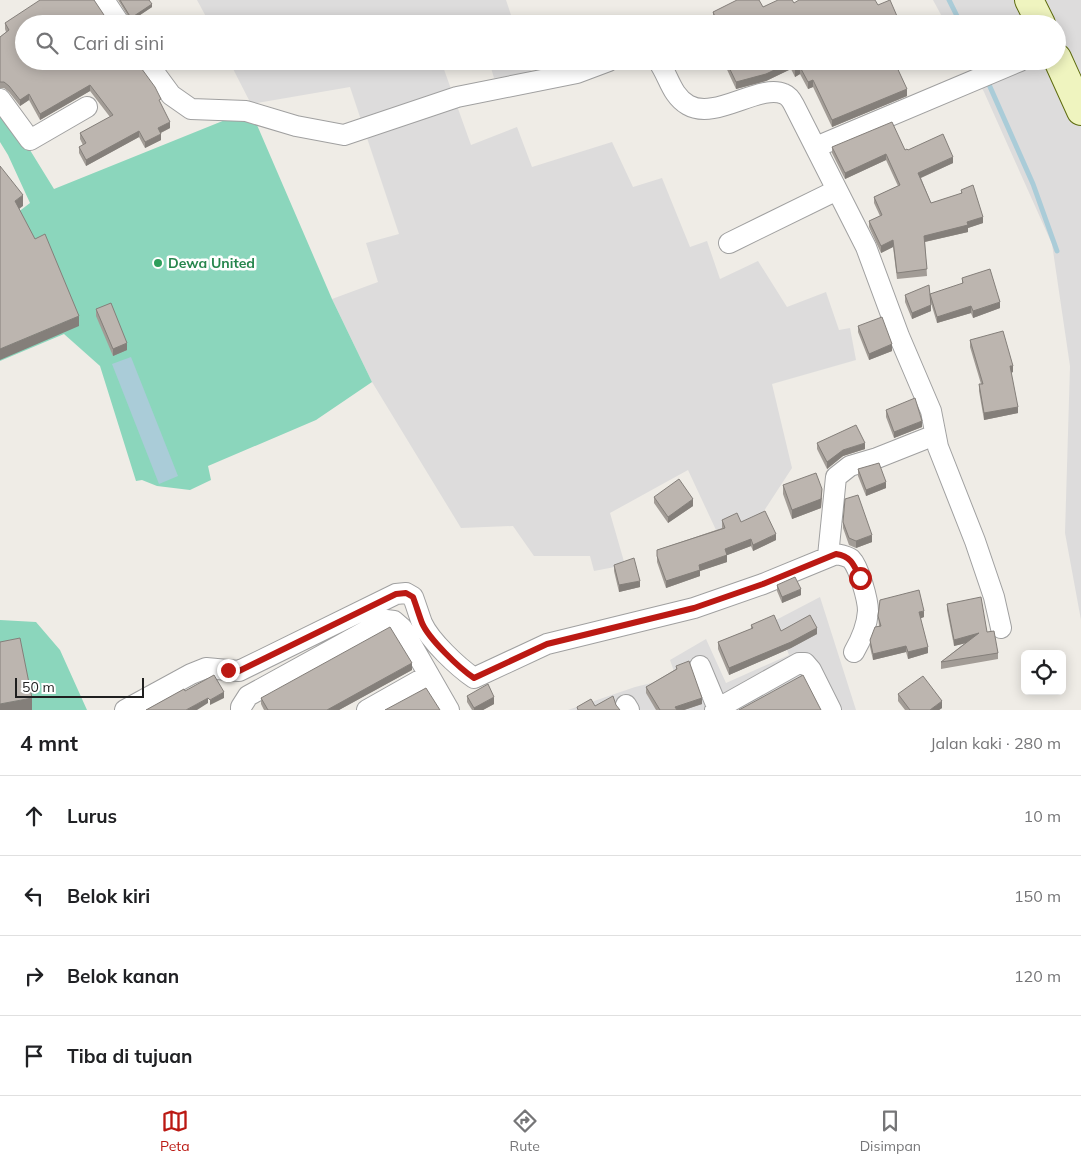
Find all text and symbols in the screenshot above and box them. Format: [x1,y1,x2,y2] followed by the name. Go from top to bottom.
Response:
[15,15,1066,70] search box
[33,29,61,57] icon: search
[73,31,164,55] text: Cari di sini
[168,254,255,272] place label: Dewa United
[152,257,164,269] marker: Dewa United
[849,567,872,590] route start
[1021,650,1066,695] map controls
[1021,650,1066,695] button: locate
[217,659,240,682] route end
[15,675,144,698] scale bar
[22,678,55,696] text: 50 m
[20,730,78,756] text: 4 mnt
[930,733,1061,753] text: Jalan kaki · 280 m
[20,802,48,830] icon: ahead
[67,804,117,828] text: Lurus
[1024,806,1061,826] text: 10 m
[20,882,48,910] icon: left
[67,884,150,908] text: Belok kiri
[1014,886,1061,906] text: 150 m
[20,962,48,990] icon: right
[67,964,179,988] text: Belok kanan
[1014,966,1061,986] text: 120 m
[20,1042,48,1070] icon: arrive
[67,1044,192,1068] text: Tiba di tujuan
[160,1107,190,1155] tab: Peta
[510,1107,540,1155] tab: Rute
[860,1107,921,1155] tab: Disimpan

